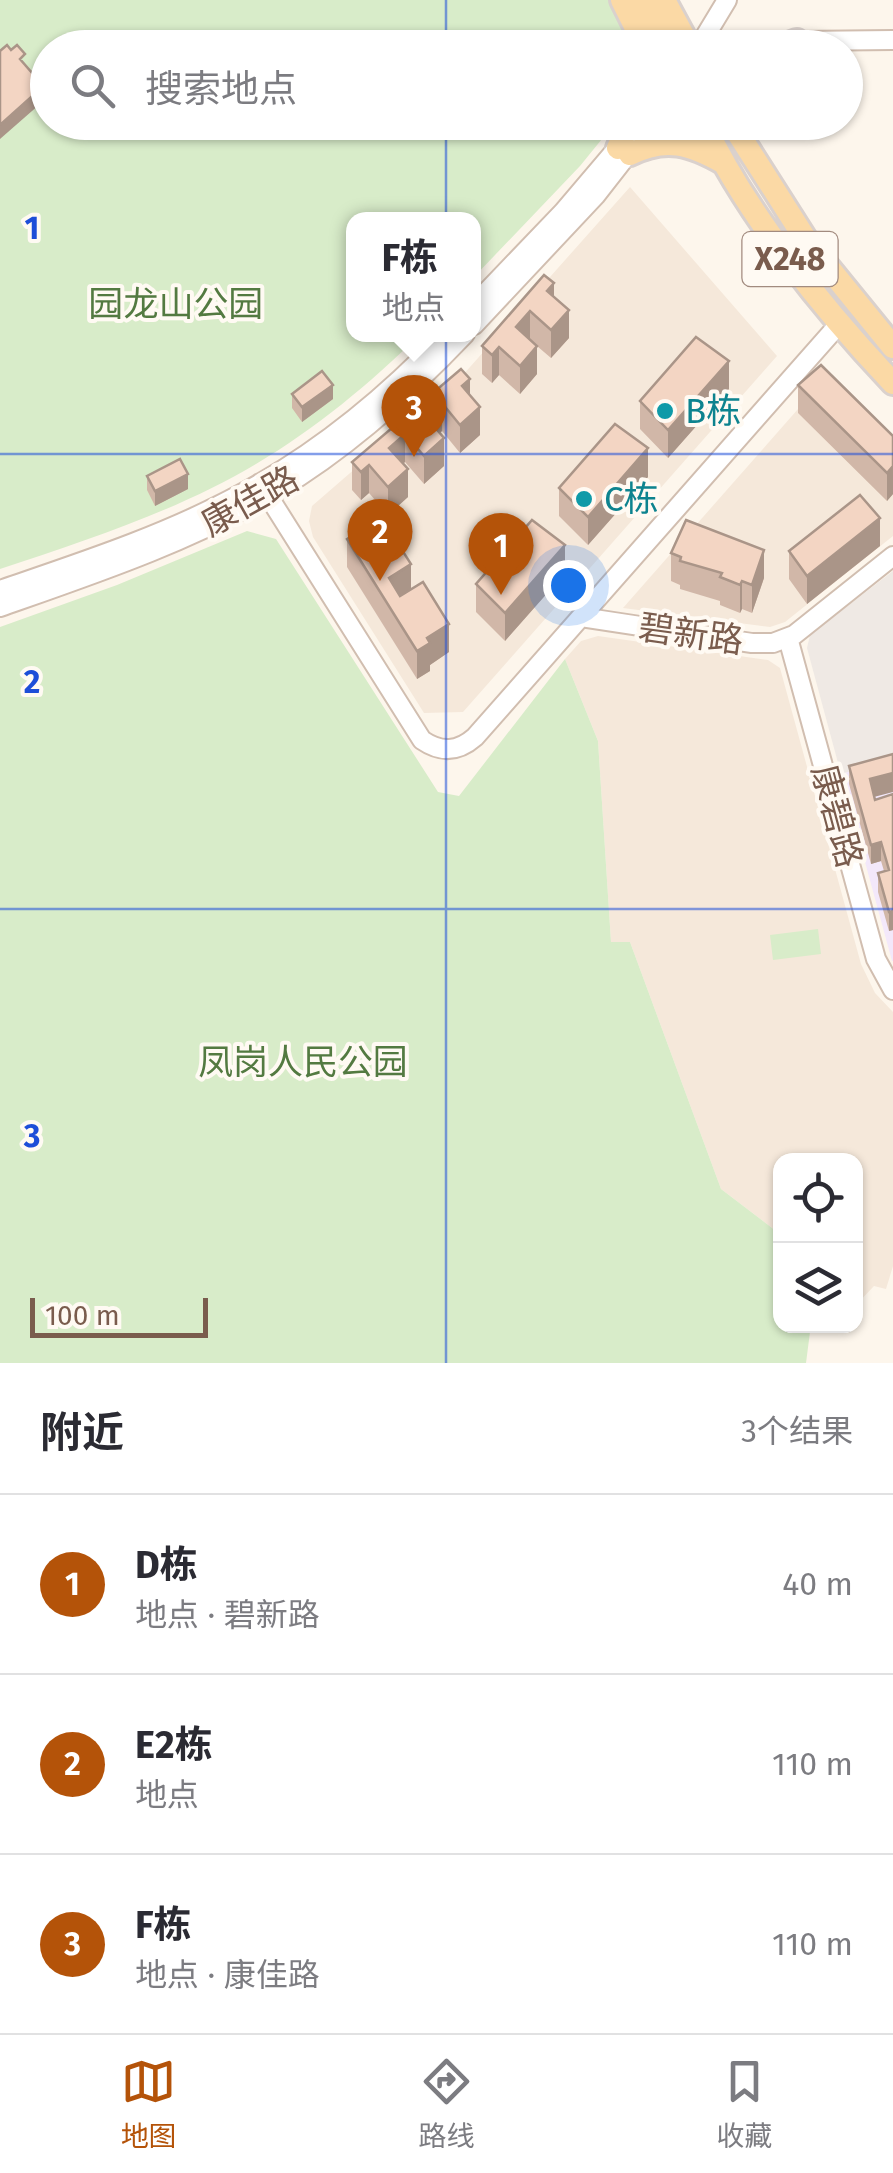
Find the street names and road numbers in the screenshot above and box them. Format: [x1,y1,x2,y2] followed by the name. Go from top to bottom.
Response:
[742,232,838,286] road number: X248
[194,457,306,545] street label: 康佳路
[636,606,746,662] street label: 碧新路
[803,760,871,872] street label: 康碧路

